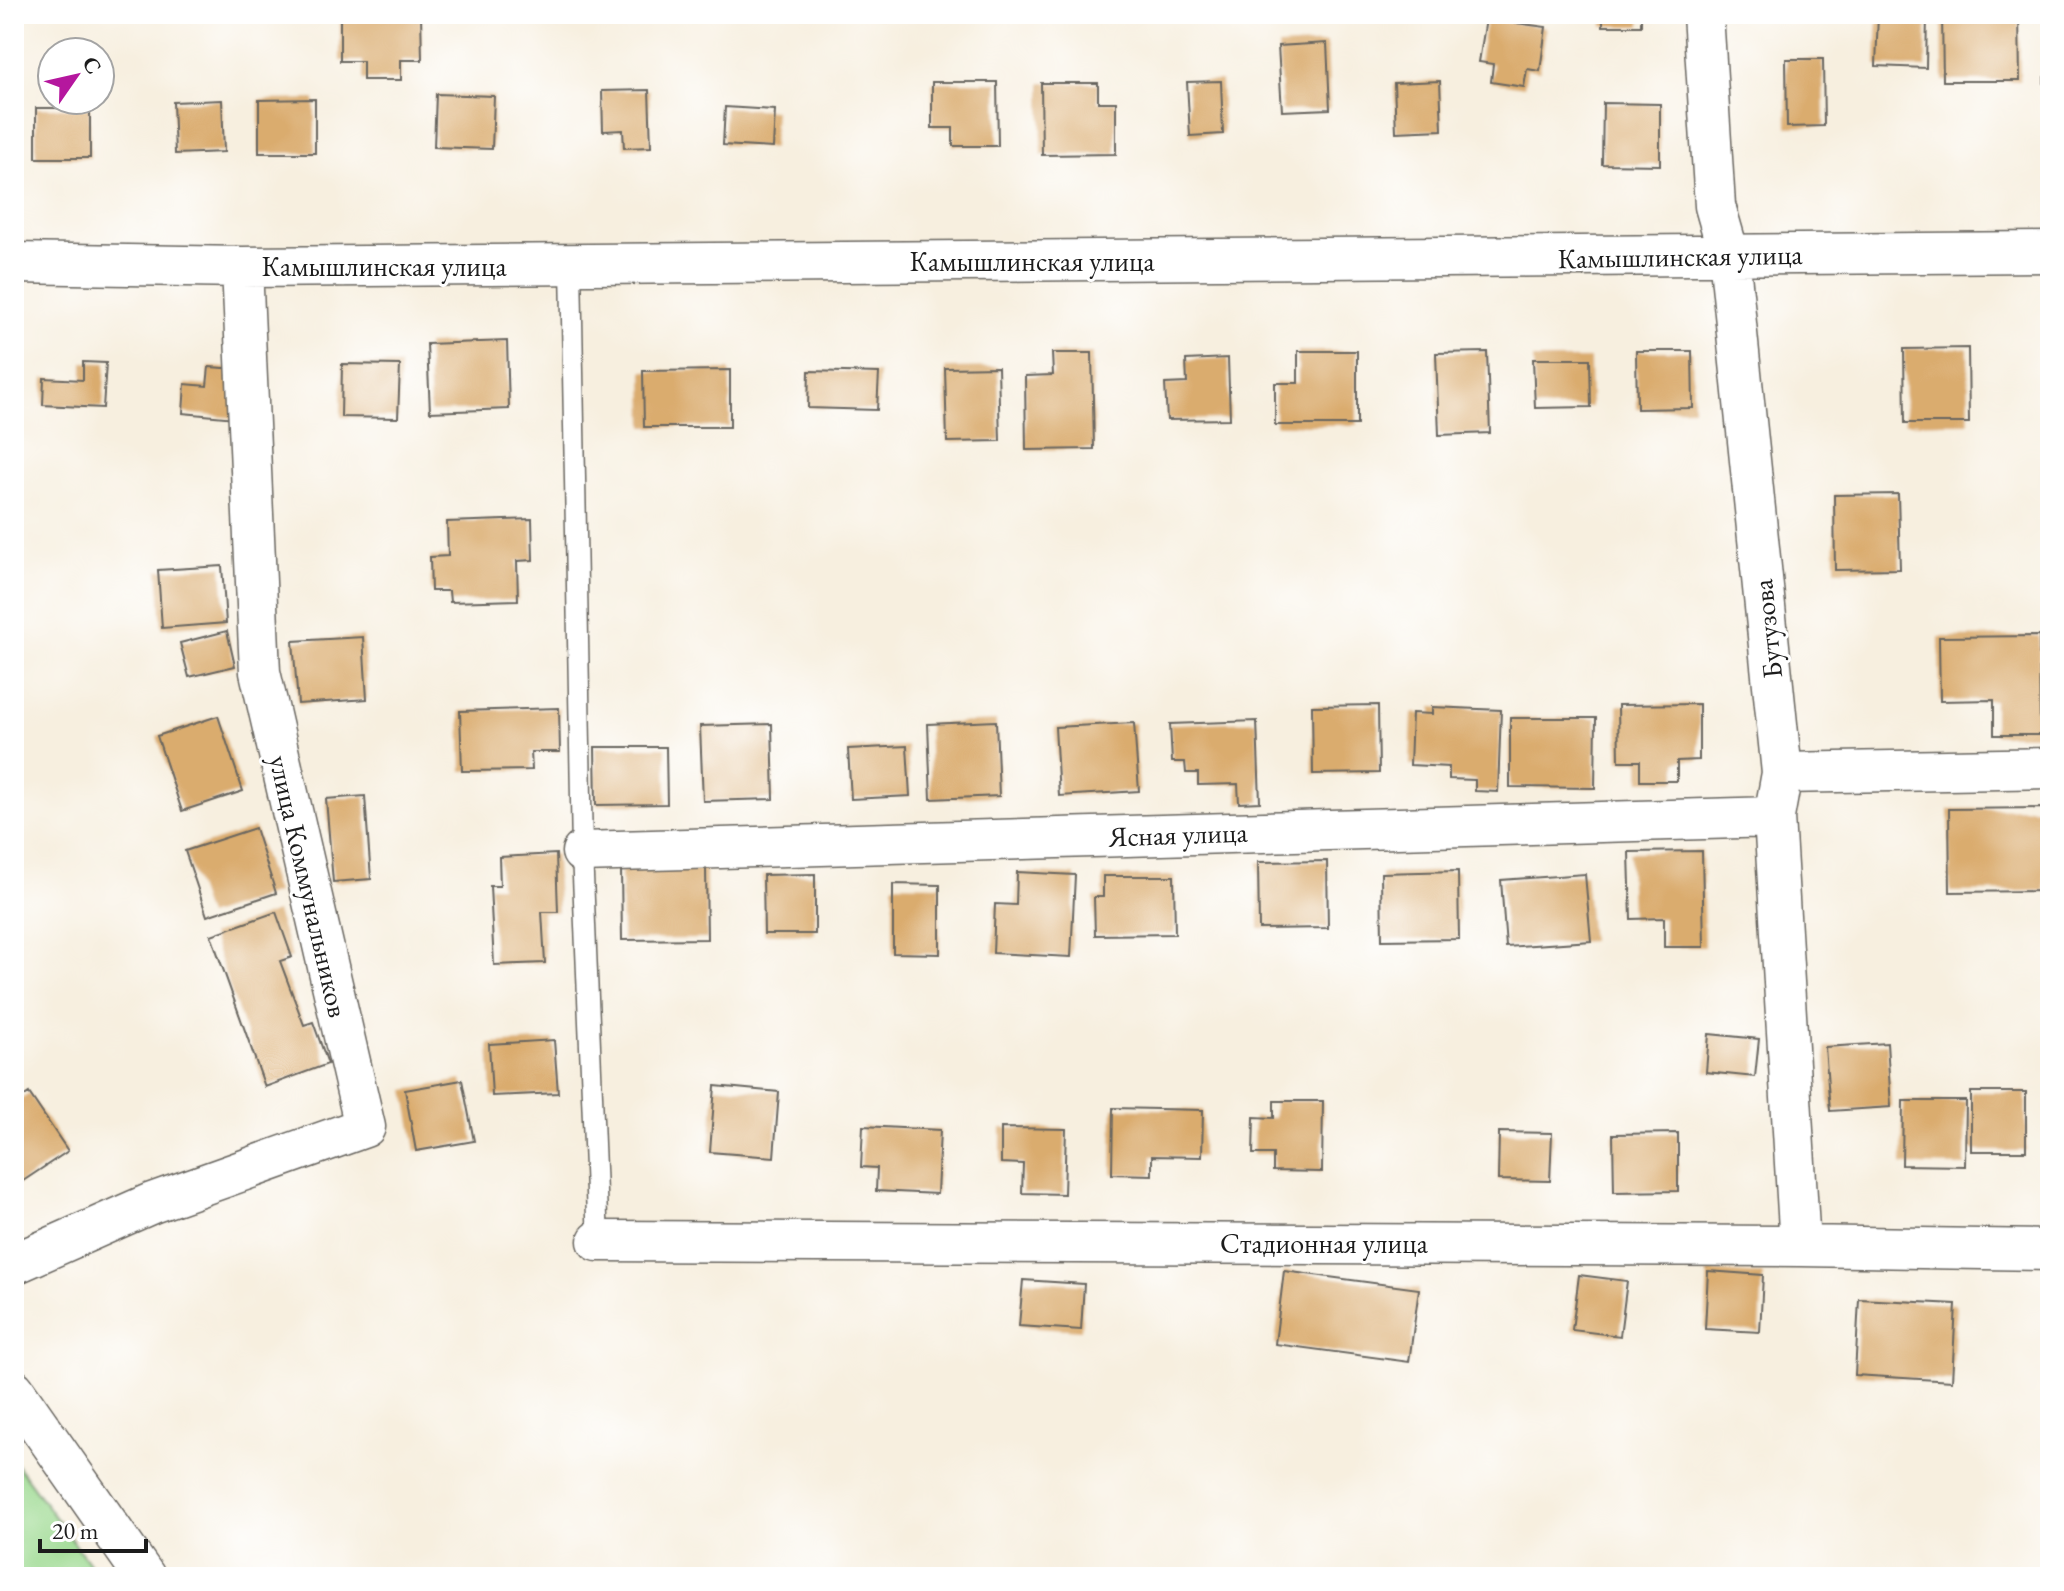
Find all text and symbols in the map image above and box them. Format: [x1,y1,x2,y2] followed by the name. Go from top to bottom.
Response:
[36,36,116,116] north arrow
[76,51,109,80] text: С
[1557,236,1804,276] street label: Камышлинская улица
[909,243,1155,279] street label: Камышлинская улица
[261,248,507,284] street label: Камышлинская улица
[1744,577,1790,680] street label: Бутузова
[261,751,357,1021] street label: улица Коммунальников
[1107,814,1249,854] street label: Ясная улица
[1220,1225,1429,1261] street label: Стадионная улица
[40,1503,146,1553] scale bar
[52,1515,99,1546] text: 20 m

